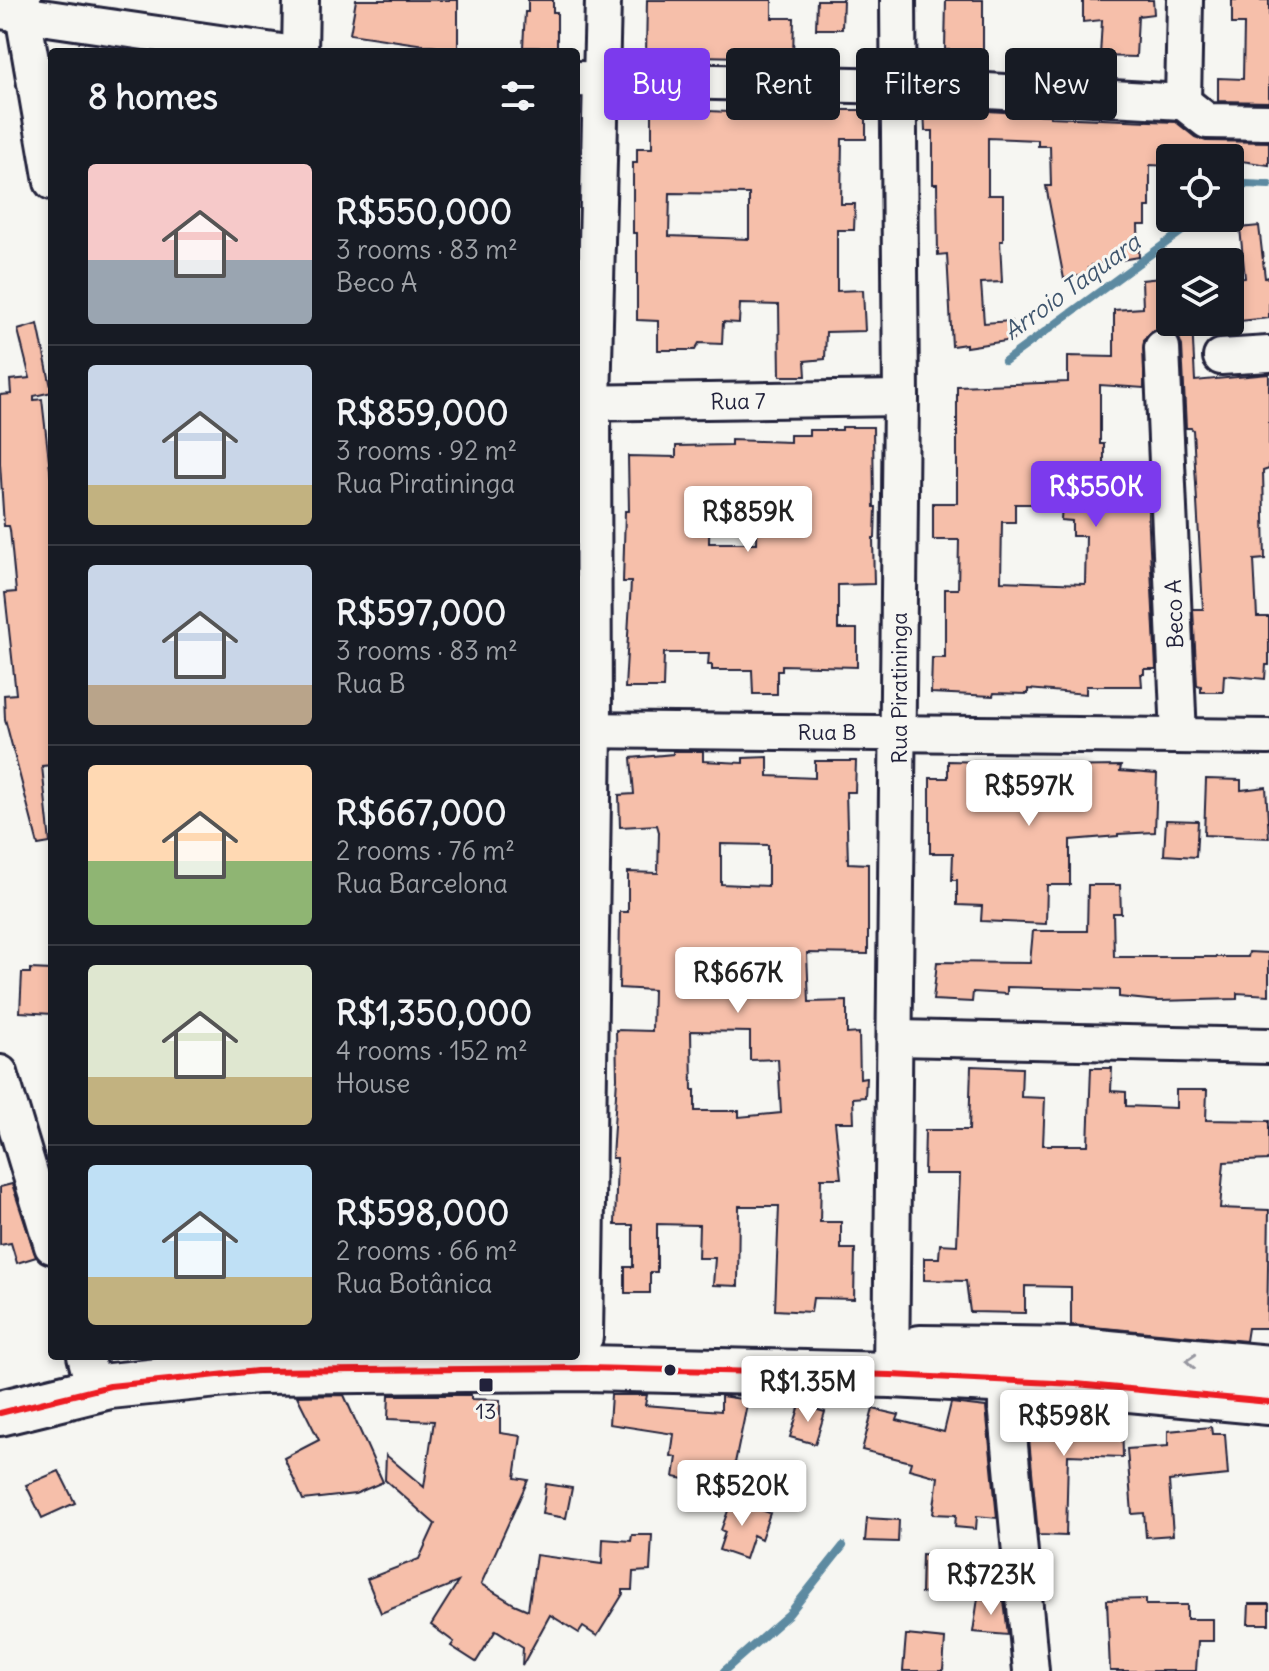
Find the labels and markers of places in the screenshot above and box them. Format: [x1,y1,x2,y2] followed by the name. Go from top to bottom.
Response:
[1031,461,1161,529] pin: R$550K
[683,486,813,554] pin: R$859K
[964,760,1094,828] pin: R$597K
[673,947,803,1015] pin: R$667K
[734,1356,882,1424] pin: R$1.35M
[662,1362,678,1378] unlabelled marker
[477,1376,495,1394] marker: 13
[999,1390,1129,1458] pin: R$598K
[475,1397,497,1425] place label: 13
[677,1460,807,1528] pin: R$520K
[926,1549,1056,1617] pin: R$723K

